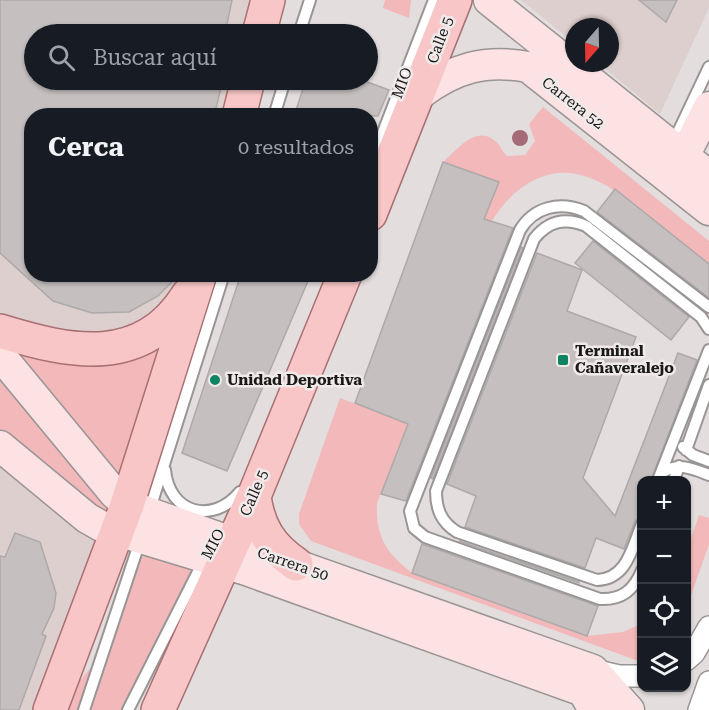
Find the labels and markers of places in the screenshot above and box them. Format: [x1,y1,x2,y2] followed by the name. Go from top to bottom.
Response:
[575,342,674,377] place label: Terminal Cañaveralejo
[556,353,570,367] marker: Terminal Cañaveralejo
[227,371,362,389] place label: Unidad Deportiva
[208,373,222,387] marker: Unidad Deportiva

